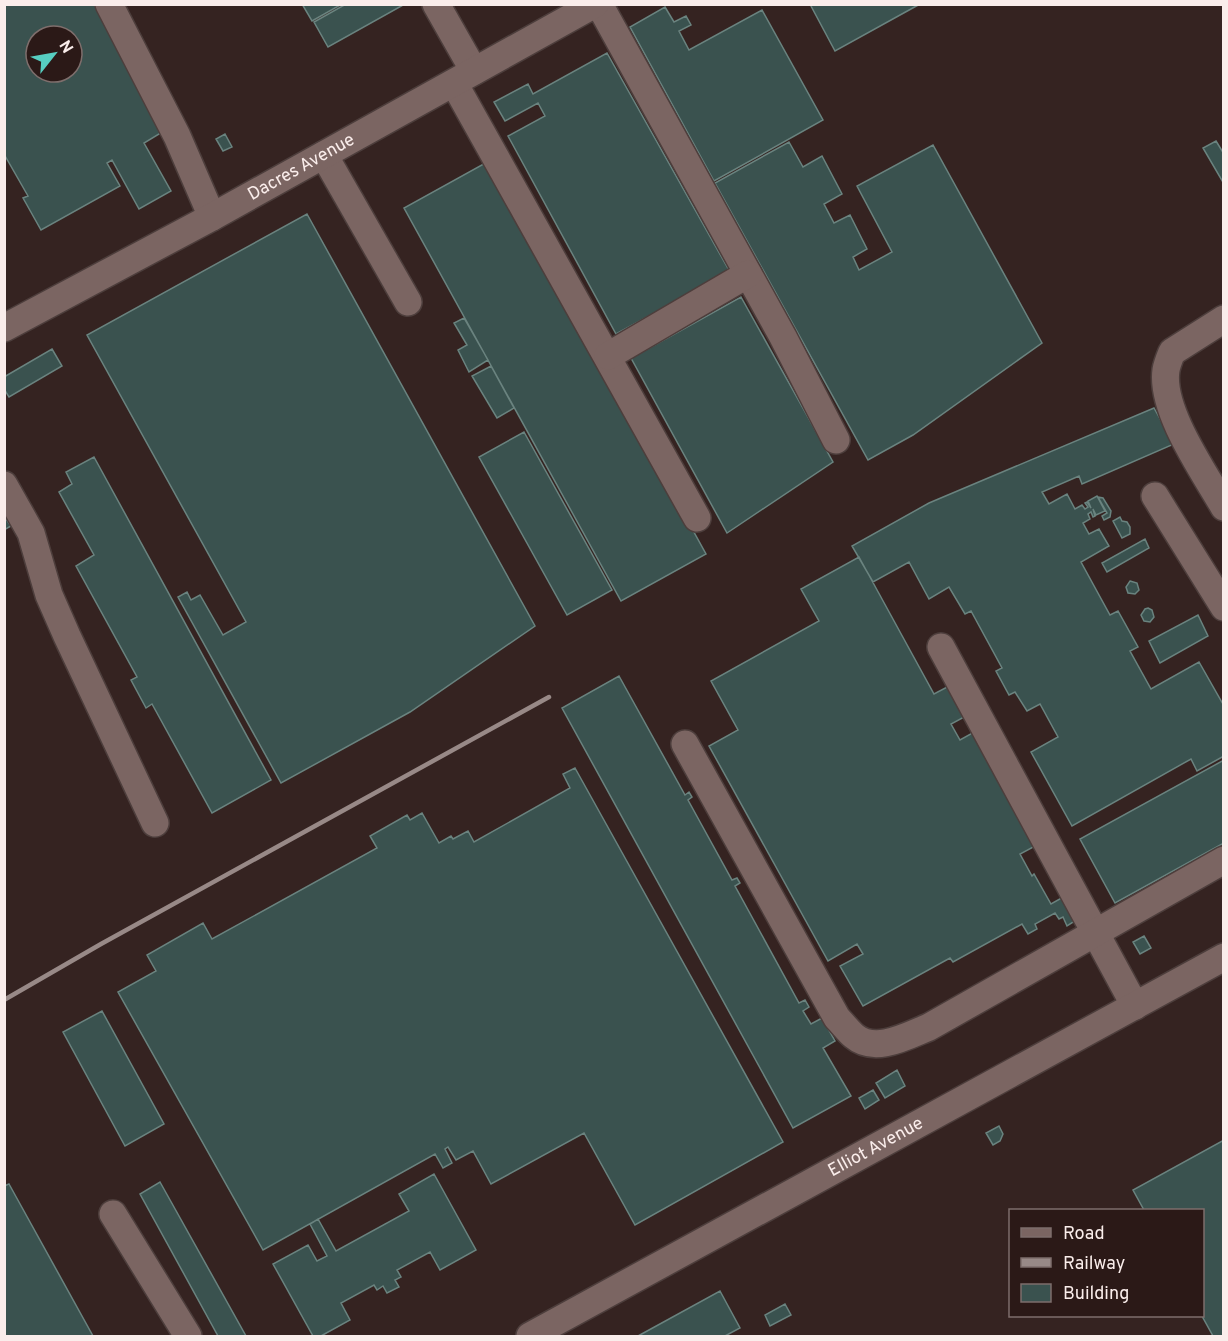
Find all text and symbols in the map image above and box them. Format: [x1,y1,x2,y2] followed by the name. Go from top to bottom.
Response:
[24,24,84,84] north arrow
[54,37,77,57] text: N
[244,128,359,206] street label: Dacres Avenue
[824,1112,927,1182] street label: Elliot Avenue
[1009,1209,1204,1317] legend
[1063,1223,1105,1246] text: Road
[1063,1253,1125,1276] text: Railway
[1063,1283,1129,1306] text: Building

